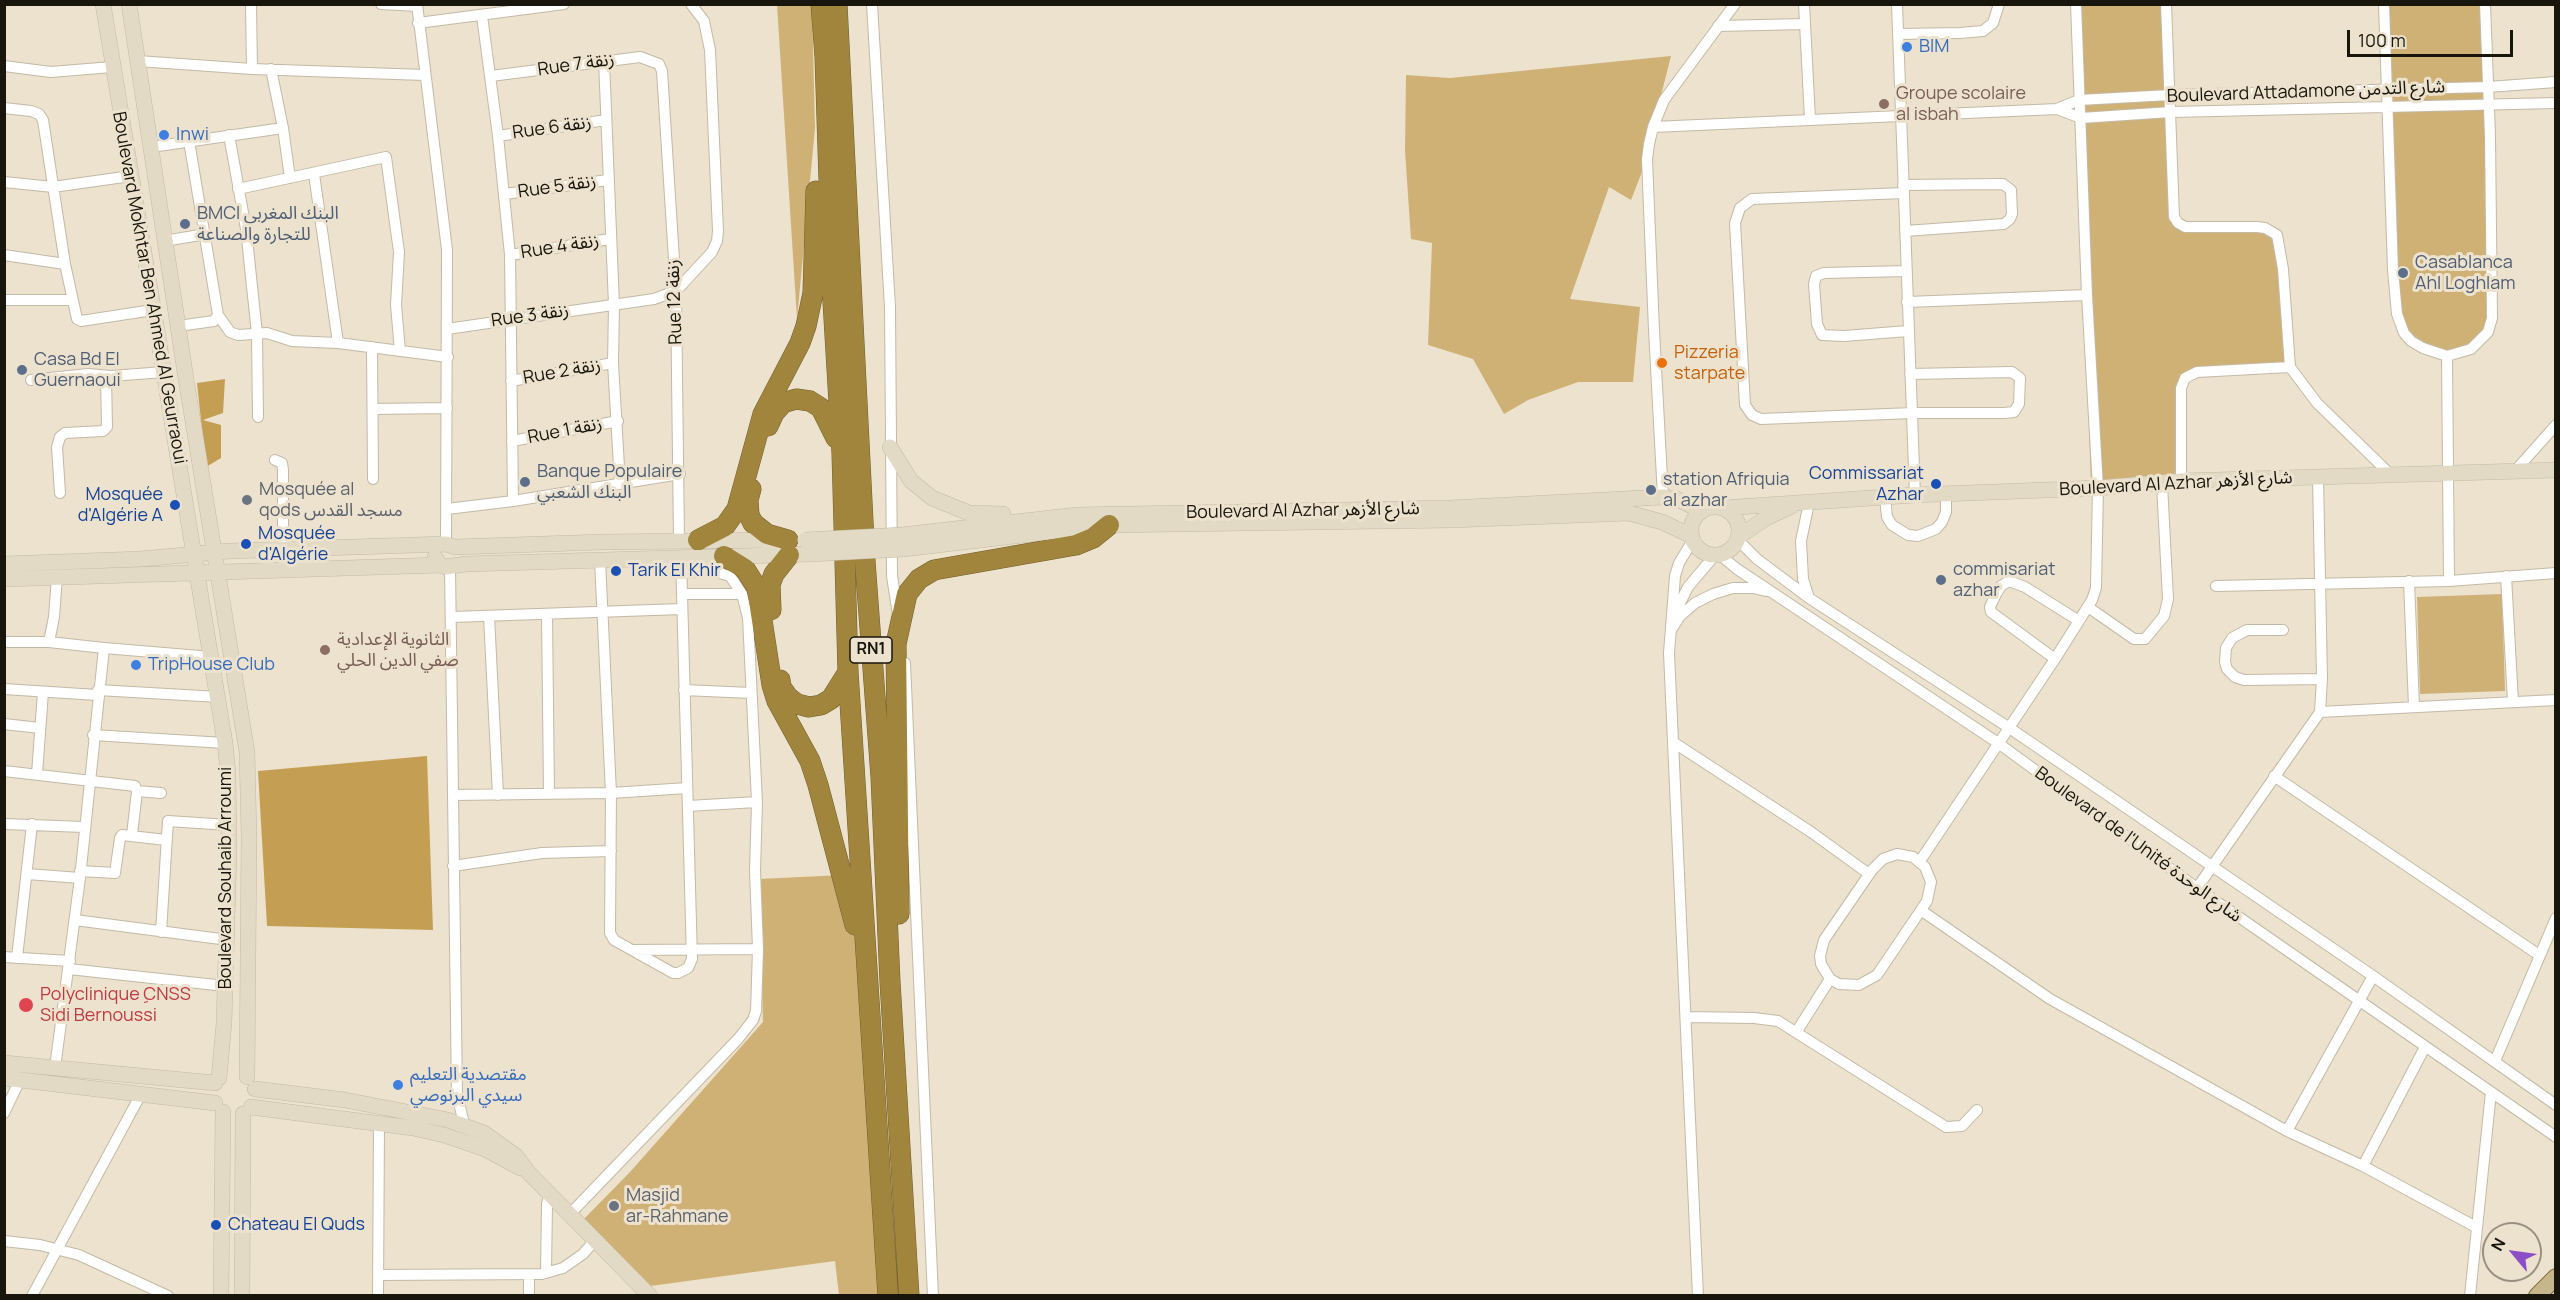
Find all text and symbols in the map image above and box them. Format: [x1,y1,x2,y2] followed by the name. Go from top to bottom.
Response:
[2350,18,2516,56] scale bar
[2358,28,2406,52] text: 100 m
[1919,36,1949,58] place label: BIM
[1900,40,1914,54] marker: BIM
[536,49,616,81] street label: Rue 7 زنقة
[2166,76,2446,108] street label: Boulevard Attadamone شارع التدمن
[1896,83,2026,125] place label: Groupe scolaire al isbah
[1877,97,1891,111] marker: Groupe scolaire al isbah
[107,110,191,466] street label: Boulevard Mokhtar Ben Ahmed Al Geurraoui
[511,112,593,144] street label: Rue 6 زنقة
[176,124,209,146] place label: Inwi
[157,128,171,142] marker: Inwi
[517,171,597,203] street label: Rue 5 زنقة
[197,203,339,246] place label: BMCI البنك المغربي للتجارة والصناعة
[178,217,192,231] marker: BMCI البنك المغربي للتجارة والصناعة
[519,230,601,264] street label: Rue 4 زنقة
[2415,252,2516,294] place label: Casablanca Ahl Loghlam
[663,259,687,345] street label: Rue 12 زنقة
[2396,266,2410,280] marker: Casablanca Ahl Loghlam
[490,300,570,332] street label: Rue 3 زنقة
[1674,342,1745,385] place label: Pizzeria starpate
[34,349,121,392] place label: Casa Bd El Guernaoui
[521,355,603,389] street label: Rue 2 زنقة
[1655,356,1669,370] marker: Pizzeria starpate
[15,363,29,377] marker: Casa Bd El Guernaoui
[526,413,604,449] street label: Rue 1 زنقة
[537,461,682,504] place label: Banque Populaire البنك الشعبي
[1809,463,1924,506] place label: Commissariat Azhar
[2059,467,2293,501] street label: Boulevard Al Azhar شارع الأزهر
[1663,469,1790,512] place label: station Afriquia al azhar
[518,475,532,489] marker: Banque Populaire البنك الشعبي
[1929,477,1943,491] marker: Commissariat Azhar
[259,479,403,522] place label: Mosquée al qods مسجد القدس
[1644,483,1658,497] marker: station Afriquia al azhar
[78,484,163,526] place label: Mosquée d'Algérie A
[240,493,254,507] marker: Mosquée al qods مسجد القدس
[168,498,182,512] marker: Mosquée d'Algérie A
[1186,498,1420,524] street label: Boulevard Al Azhar شارع الأزهر
[258,523,336,566] place label: Mosquée d'Algérie
[239,537,253,551] marker: Mosquée d'Algérie
[1953,559,2055,602] place label: commisariat azhar
[628,560,721,582] place label: Tarik El Khir
[609,564,623,578] marker: Tarik El Khir
[1934,573,1948,587] marker: commisariat azhar
[337,629,459,672] place label: الثانوية الإعدادية صفي الدين الحلي
[850,637,892,663] road number: RN1
[318,643,332,657] marker: الثانوية الإعدادية صفي الدين الحلي
[148,654,275,676] place label: TripHouse Club
[129,658,143,672] marker: TripHouse Club
[2030,763,2246,927] street label: Boulevard de l'Unité شارع الوحدة
[215,767,237,989] street label: Boulevard Souhaib Arroumi
[40,984,191,1026] place label: Polyclinique ِCNSS Sidi Bernoussi
[17,996,35,1014] marker: Polyclinique ِCNSS Sidi Bernoussi
[410,1064,527,1106] place label: مقتصدية التعليم سيدي البرنوصي
[391,1078,405,1092] marker: مقتصدية التعليم سيدي البرنوصي
[626,1185,729,1228] place label: Masjid ar-Rahmane
[607,1199,621,1213] marker: Masjid ar-Rahmane
[228,1214,365,1236] place label: Chateau El Quds
[209,1218,223,1232] marker: Chateau El Quds
[2482,1222,2542,1282] north arrow
[2486,1234,2510,1255] text: N

